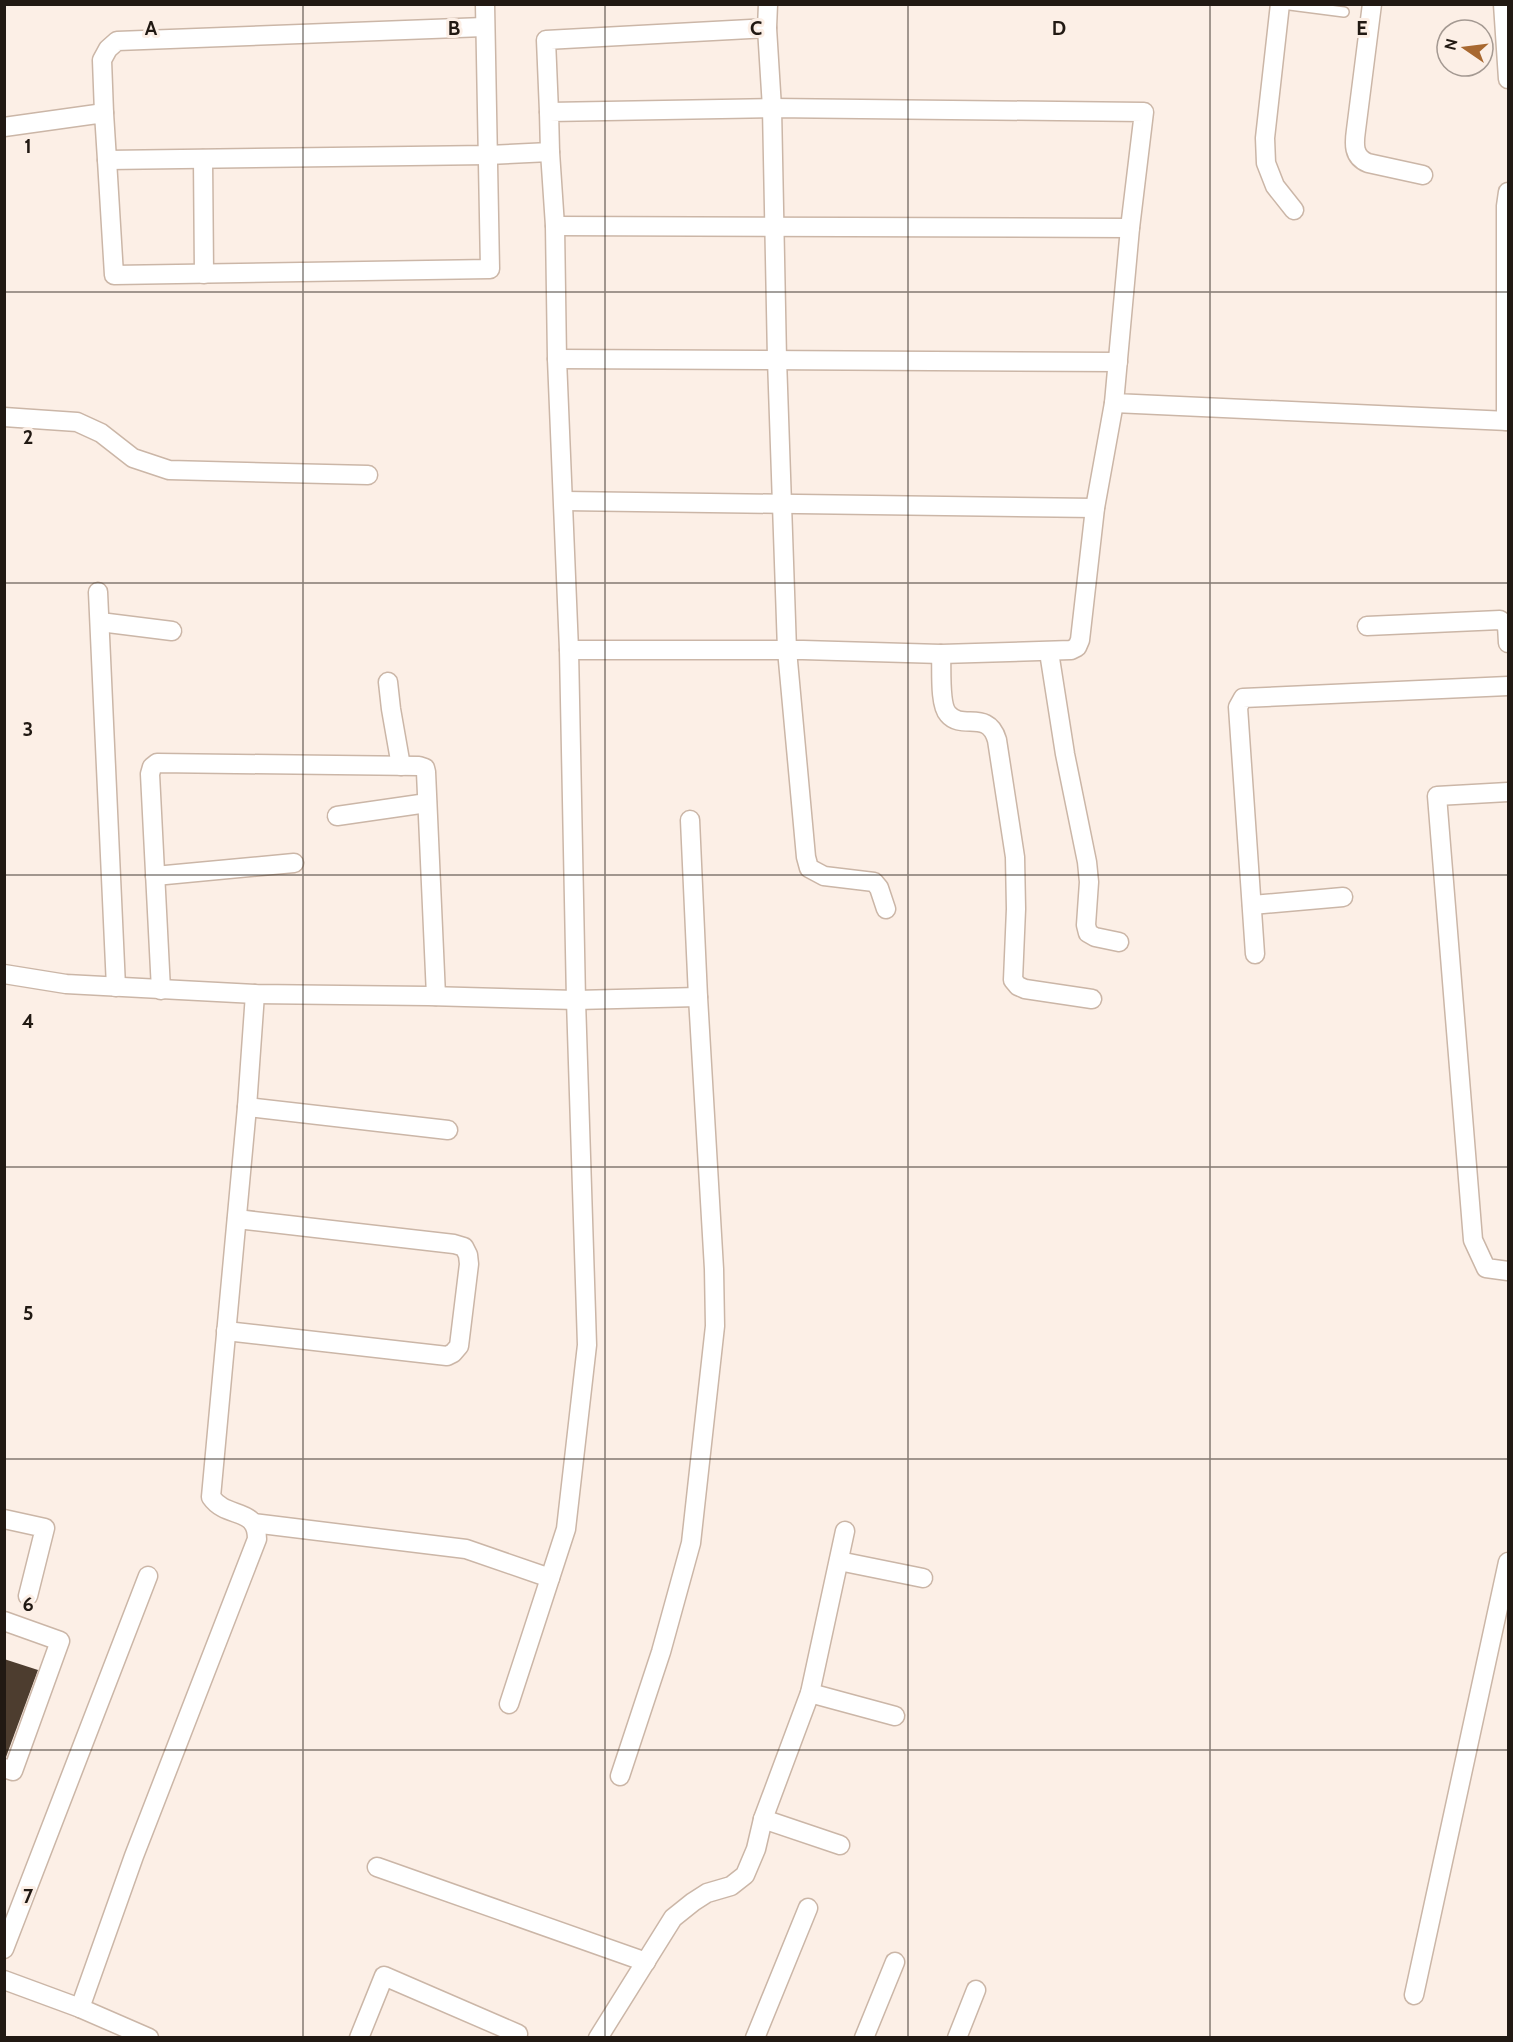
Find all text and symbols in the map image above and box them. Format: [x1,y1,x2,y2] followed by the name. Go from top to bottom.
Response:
[145,16,158,40] text: A
[448,16,460,40] text: B
[750,16,762,40] text: C
[1052,16,1066,40] text: D
[1356,16,1368,40] text: E
[1435,18,1495,78] north arrow
[1440,37,1462,52] text: N
[24,134,32,158] text: 1
[23,425,33,449] text: 2
[23,717,33,741] text: 3
[22,1009,34,1033] text: 4
[23,1301,33,1325] text: 5
[22,1592,34,1616] text: 6
[23,1884,34,1908] text: 7

